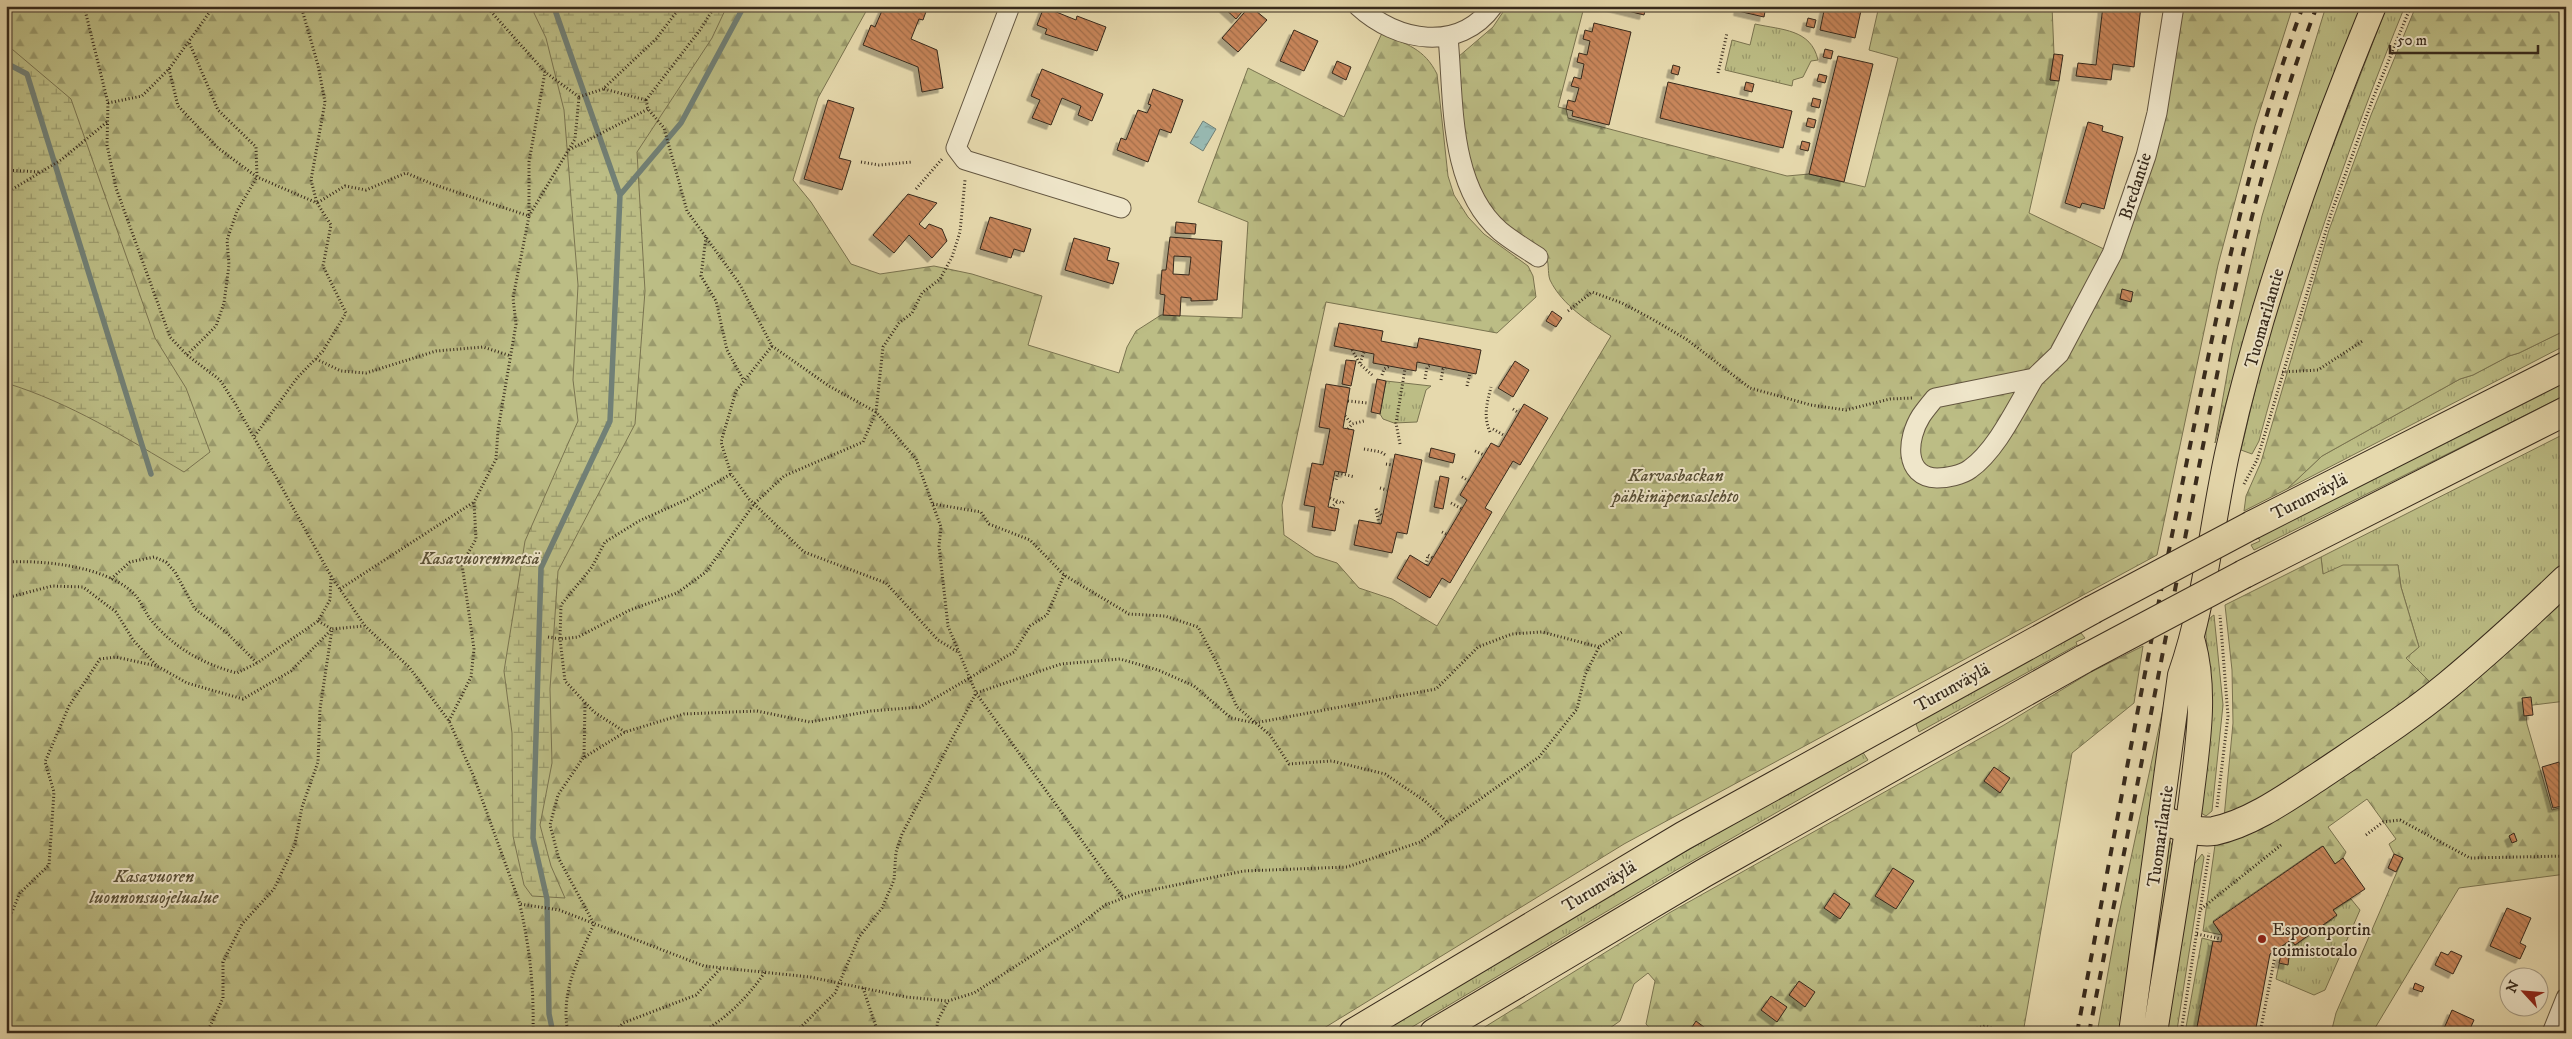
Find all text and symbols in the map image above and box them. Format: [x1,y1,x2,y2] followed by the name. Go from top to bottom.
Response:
[2390,22,2537,54] scale bar
[2397,31,2427,50] text: 50 m
[2115,150,2157,223] street label: Bredantie
[2240,266,2290,371] street label: Tuomarilantie
[1610,465,1739,508] park label: Karvasbackan pähkinäpensaslehto
[2268,468,2351,525] street label: Turunväylä
[419,548,541,570] park label: Kasavuorenmetsä
[1911,658,1994,717] street label: Turunväylä
[2143,784,2179,888] street label: Tuomarilantie
[1559,856,1641,918] street label: Turunväylä
[89,866,219,909] park label: Kasavuoren luonnonsuojelualue
[2272,919,2372,962] place label: Espoonportin toimistotalo
[2256,933,2268,945] marker: Espoonportin toimistotalo
[2500,966,2550,1016] north arrow
[2503,977,2524,996] text: N

